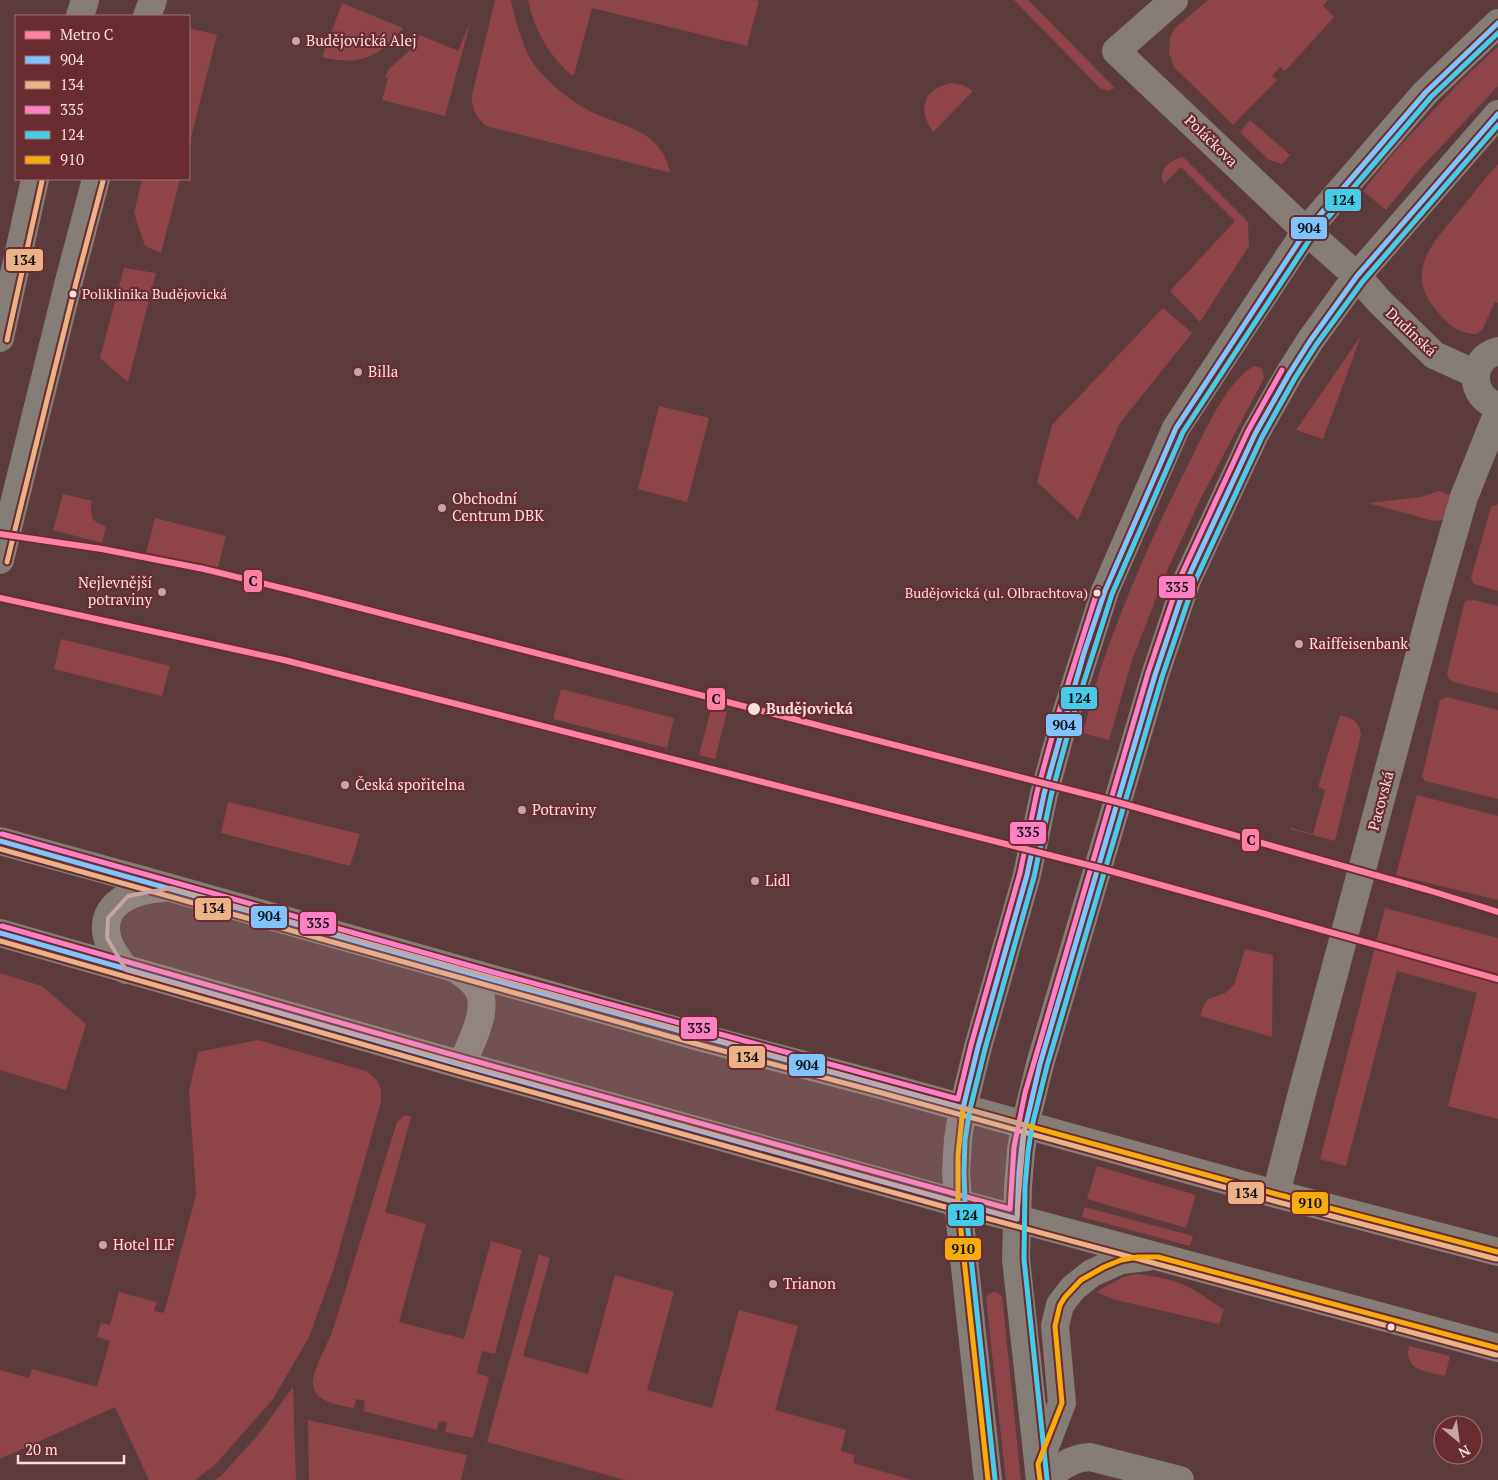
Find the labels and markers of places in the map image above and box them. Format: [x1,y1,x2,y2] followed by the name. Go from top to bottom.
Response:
[306,30,416,50] place label: Budějovická Alej
[290,35,302,47] marker: Budějovická Alej
[82,284,227,303] place label: Poliklinika Budějovická
[68,289,78,299] marker: Poliklinika Budějovická
[368,361,399,381] place label: Billa
[352,366,364,378] marker: Billa
[452,488,544,525] place label: Obchodní Centrum DBK
[436,502,448,514] marker: Obchodní Centrum DBK
[78,572,152,609] place label: Nejlevnější potraviny
[905,583,1088,602] place label: Budějovická (ul. Olbrachtova)
[156,586,168,598] marker: Nejlevnější potraviny
[1092,588,1102,598] marker: Budějovická (ul. Olbrachtova)
[1309,633,1408,653] place label: Raiffeisenbank
[1293,638,1305,650] marker: Raiffeisenbank
[766,698,854,718] place label: Budějovická
[746,701,762,717] marker: Budějovická
[355,774,465,794] place label: Česká spořitelna
[339,779,351,791] marker: Česká spořitelna
[532,799,597,819] place label: Potraviny
[516,804,528,816] marker: Potraviny
[765,870,791,890] place label: Lidl
[749,875,761,887] marker: Lidl
[113,1234,175,1254] place label: Hotel ILF
[97,1239,109,1251] marker: Hotel ILF
[783,1273,836,1293] place label: Trianon
[767,1278,779,1290] marker: Trianon
[1386,1322,1396,1332] unlabelled marker

